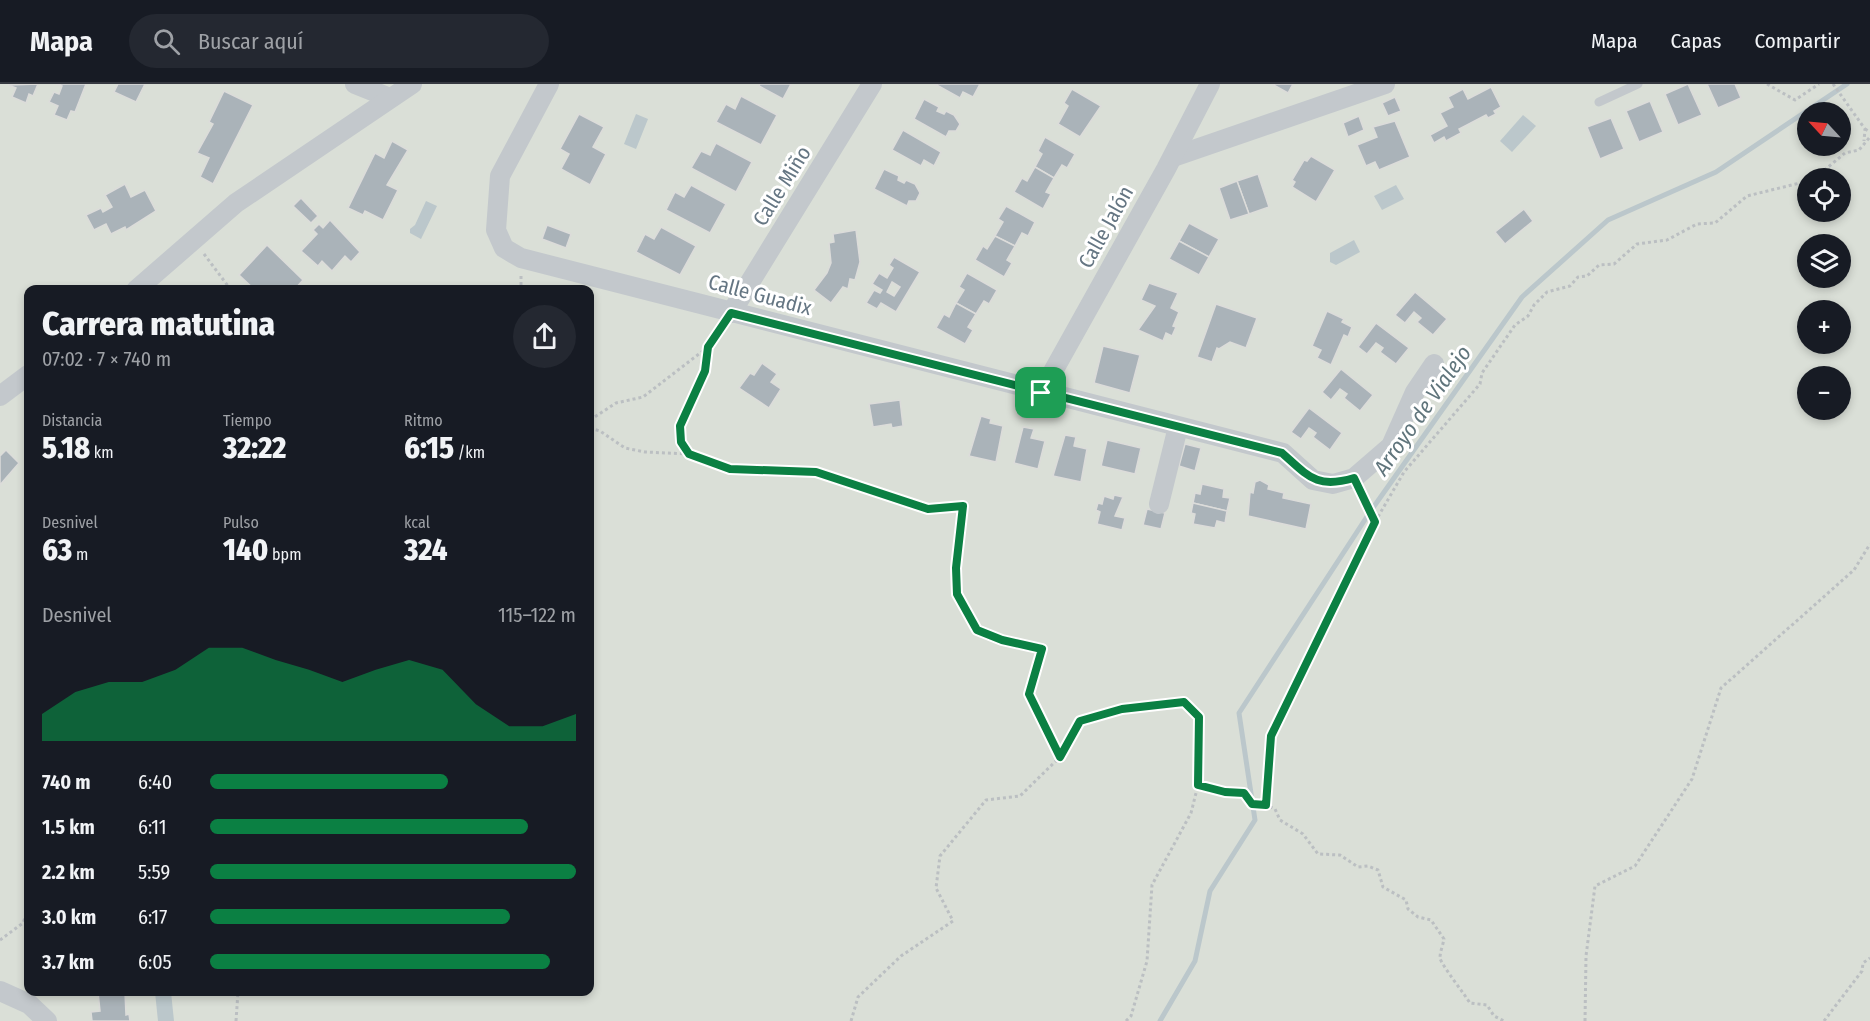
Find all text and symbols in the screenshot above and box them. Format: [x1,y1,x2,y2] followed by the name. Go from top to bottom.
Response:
[129,14,549,68] search box
[30,25,93,58] text: Mapa
[150,25,183,58] icon: search
[198,28,303,55] text: Buscar aquí
[1591,28,1638,54] text: Mapa
[1671,28,1721,54] text: Capas
[1754,28,1840,54] text: Compartir
[1797,102,1851,156] north arrow
[1797,102,1851,420] map controls
[747,141,817,231] street label: Calle Miño
[1797,168,1851,222] button: locate
[1073,181,1139,273] street label: Calle Jalón
[1797,234,1851,288] button: layers
[705,269,815,321] street label: Calle Guadix
[1797,300,1851,354] button: +
[42,304,275,344] text: Carrera matutina
[513,305,576,368] button: share
[1367,340,1477,481] water label: Arroyo de Vialejo
[42,347,171,371] text: 07:02 · 7 × 740 m
[1797,366,1851,420] button: −
[1015,367,1066,418] pin
[1024,376,1057,409] icon: arrive
[42,411,102,430] text: Distancia
[223,411,272,430] text: Tiempo
[404,411,443,430] text: Ritmo
[42,430,90,466] text: 5.18
[223,430,286,466] text: 32:22
[404,430,454,466] text: 6:15
[90,443,114,462] text: km
[454,443,485,462] text: /km
[42,513,98,532] text: Desnivel
[223,513,259,532] text: Pulso
[404,513,430,532] text: kcal
[42,532,72,568] text: 63
[223,532,268,568] text: 140
[404,532,447,568] text: 324
[72,545,88,564] text: m
[268,545,301,564] text: bpm
[42,603,112,627] text: Desnivel
[498,603,576,627] text: 115–122 m
[42,770,91,794] text: 740 m
[138,770,172,794] text: 6:40
[42,815,95,839] text: 1.5 km
[138,815,167,839] text: 6:11
[42,860,95,884] text: 2.2 km
[138,860,170,884] text: 5:59
[42,905,96,929] text: 3.0 km
[138,905,167,929] text: 6:17
[42,950,94,974] text: 3.7 km
[138,950,172,974] text: 6:05

